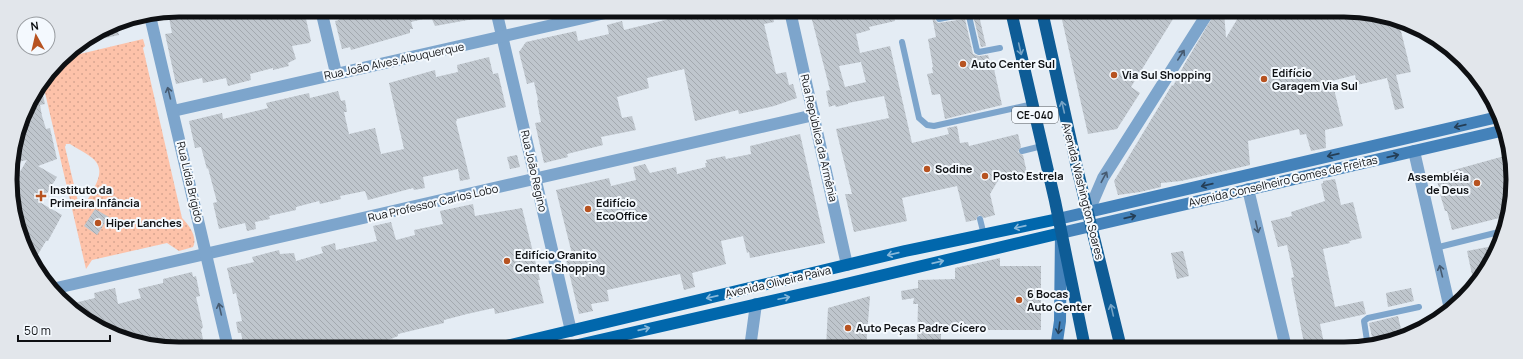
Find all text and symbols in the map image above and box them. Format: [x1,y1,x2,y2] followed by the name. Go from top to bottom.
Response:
[16,16,56,56] north arrow
[30,18,40,34] text: N
[322,38,466,83] street label: Rua João Alves Albuquerque
[1016,42,1024,55] one-way arrow
[1177,49,1185,61] one-way arrow
[971,56,1055,71] place label: Auto Center Sul
[958,59,968,69] marker: Auto Center Sul
[1272,65,1358,93] place label: Edifício Garagem Via Sul
[1122,67,1211,82] place label: Via Sul Shopping
[1109,70,1119,80] marker: Via Sul Shopping
[797,73,841,203] street label: Rua República da Armênia
[1259,74,1269,84] marker: Edifício Garagem Via Sul
[164,87,172,100] one-way arrow
[1059,100,1067,113] one-way arrow
[1012,107,1058,123] road number: CE-040
[1059,121,1108,261] street label: Avenida Washington Soares
[1454,122,1467,130] one-way arrow
[518,128,551,214] street label: Rua João Regino
[174,140,207,224] street label: Rua Lídia Brígido
[1187,151,1379,210] street label: Avenida Conselheiro Gomes de Freitas
[1386,151,1399,159] one-way arrow
[1327,152,1340,160] one-way arrow
[935,161,973,176] place label: Sodine
[922,164,932,174] marker: Sodine
[993,168,1064,183] place label: Posto Estrela
[1407,169,1469,197] place label: Assembléia de Deus
[980,171,990,181] marker: Posto Estrela
[1101,171,1108,183] one-way arrow
[1472,178,1482,188] marker: Assembléia de Deus
[366,180,500,225] street label: Rua Professor Carlos Lobo
[50,182,139,210] place label: Instituto da Primeira Infância
[1201,182,1214,190] one-way arrow
[35,190,47,202] marker: Instituto da Primeira Infância
[596,195,648,223] place label: Edifício EcoOffice
[583,204,593,214] marker: Edifício EcoOffice
[1123,212,1136,220] one-way arrow
[106,215,182,230] place label: Hiper Lanches
[93,218,103,228] marker: Hiper Lanches
[1254,220,1261,233] one-way arrow
[1014,224,1027,232] one-way arrow
[515,247,605,275] place label: Edifício Granito Center Shopping
[887,251,900,259] one-way arrow
[502,256,512,266] marker: Edifício Granito Center Shopping
[931,258,944,266] one-way arrow
[724,262,832,301] street label: Avenida Oliveira Paiva
[1436,265,1444,278] one-way arrow
[1027,286,1092,314] place label: 6 Bocas Auto Center
[777,293,790,301] one-way arrow
[706,294,719,302] one-way arrow
[1014,295,1024,305] marker: 6 Bocas Auto Center
[215,303,223,316] one-way arrow
[1107,303,1115,316] one-way arrow
[18,317,110,343] scale bar
[856,320,986,335] place label: Auto Peças Padre Cícero
[1055,321,1063,334] one-way arrow
[24,322,51,339] text: 50 m
[843,323,853,333] marker: Auto Peças Padre Cícero
[637,325,650,333] one-way arrow

